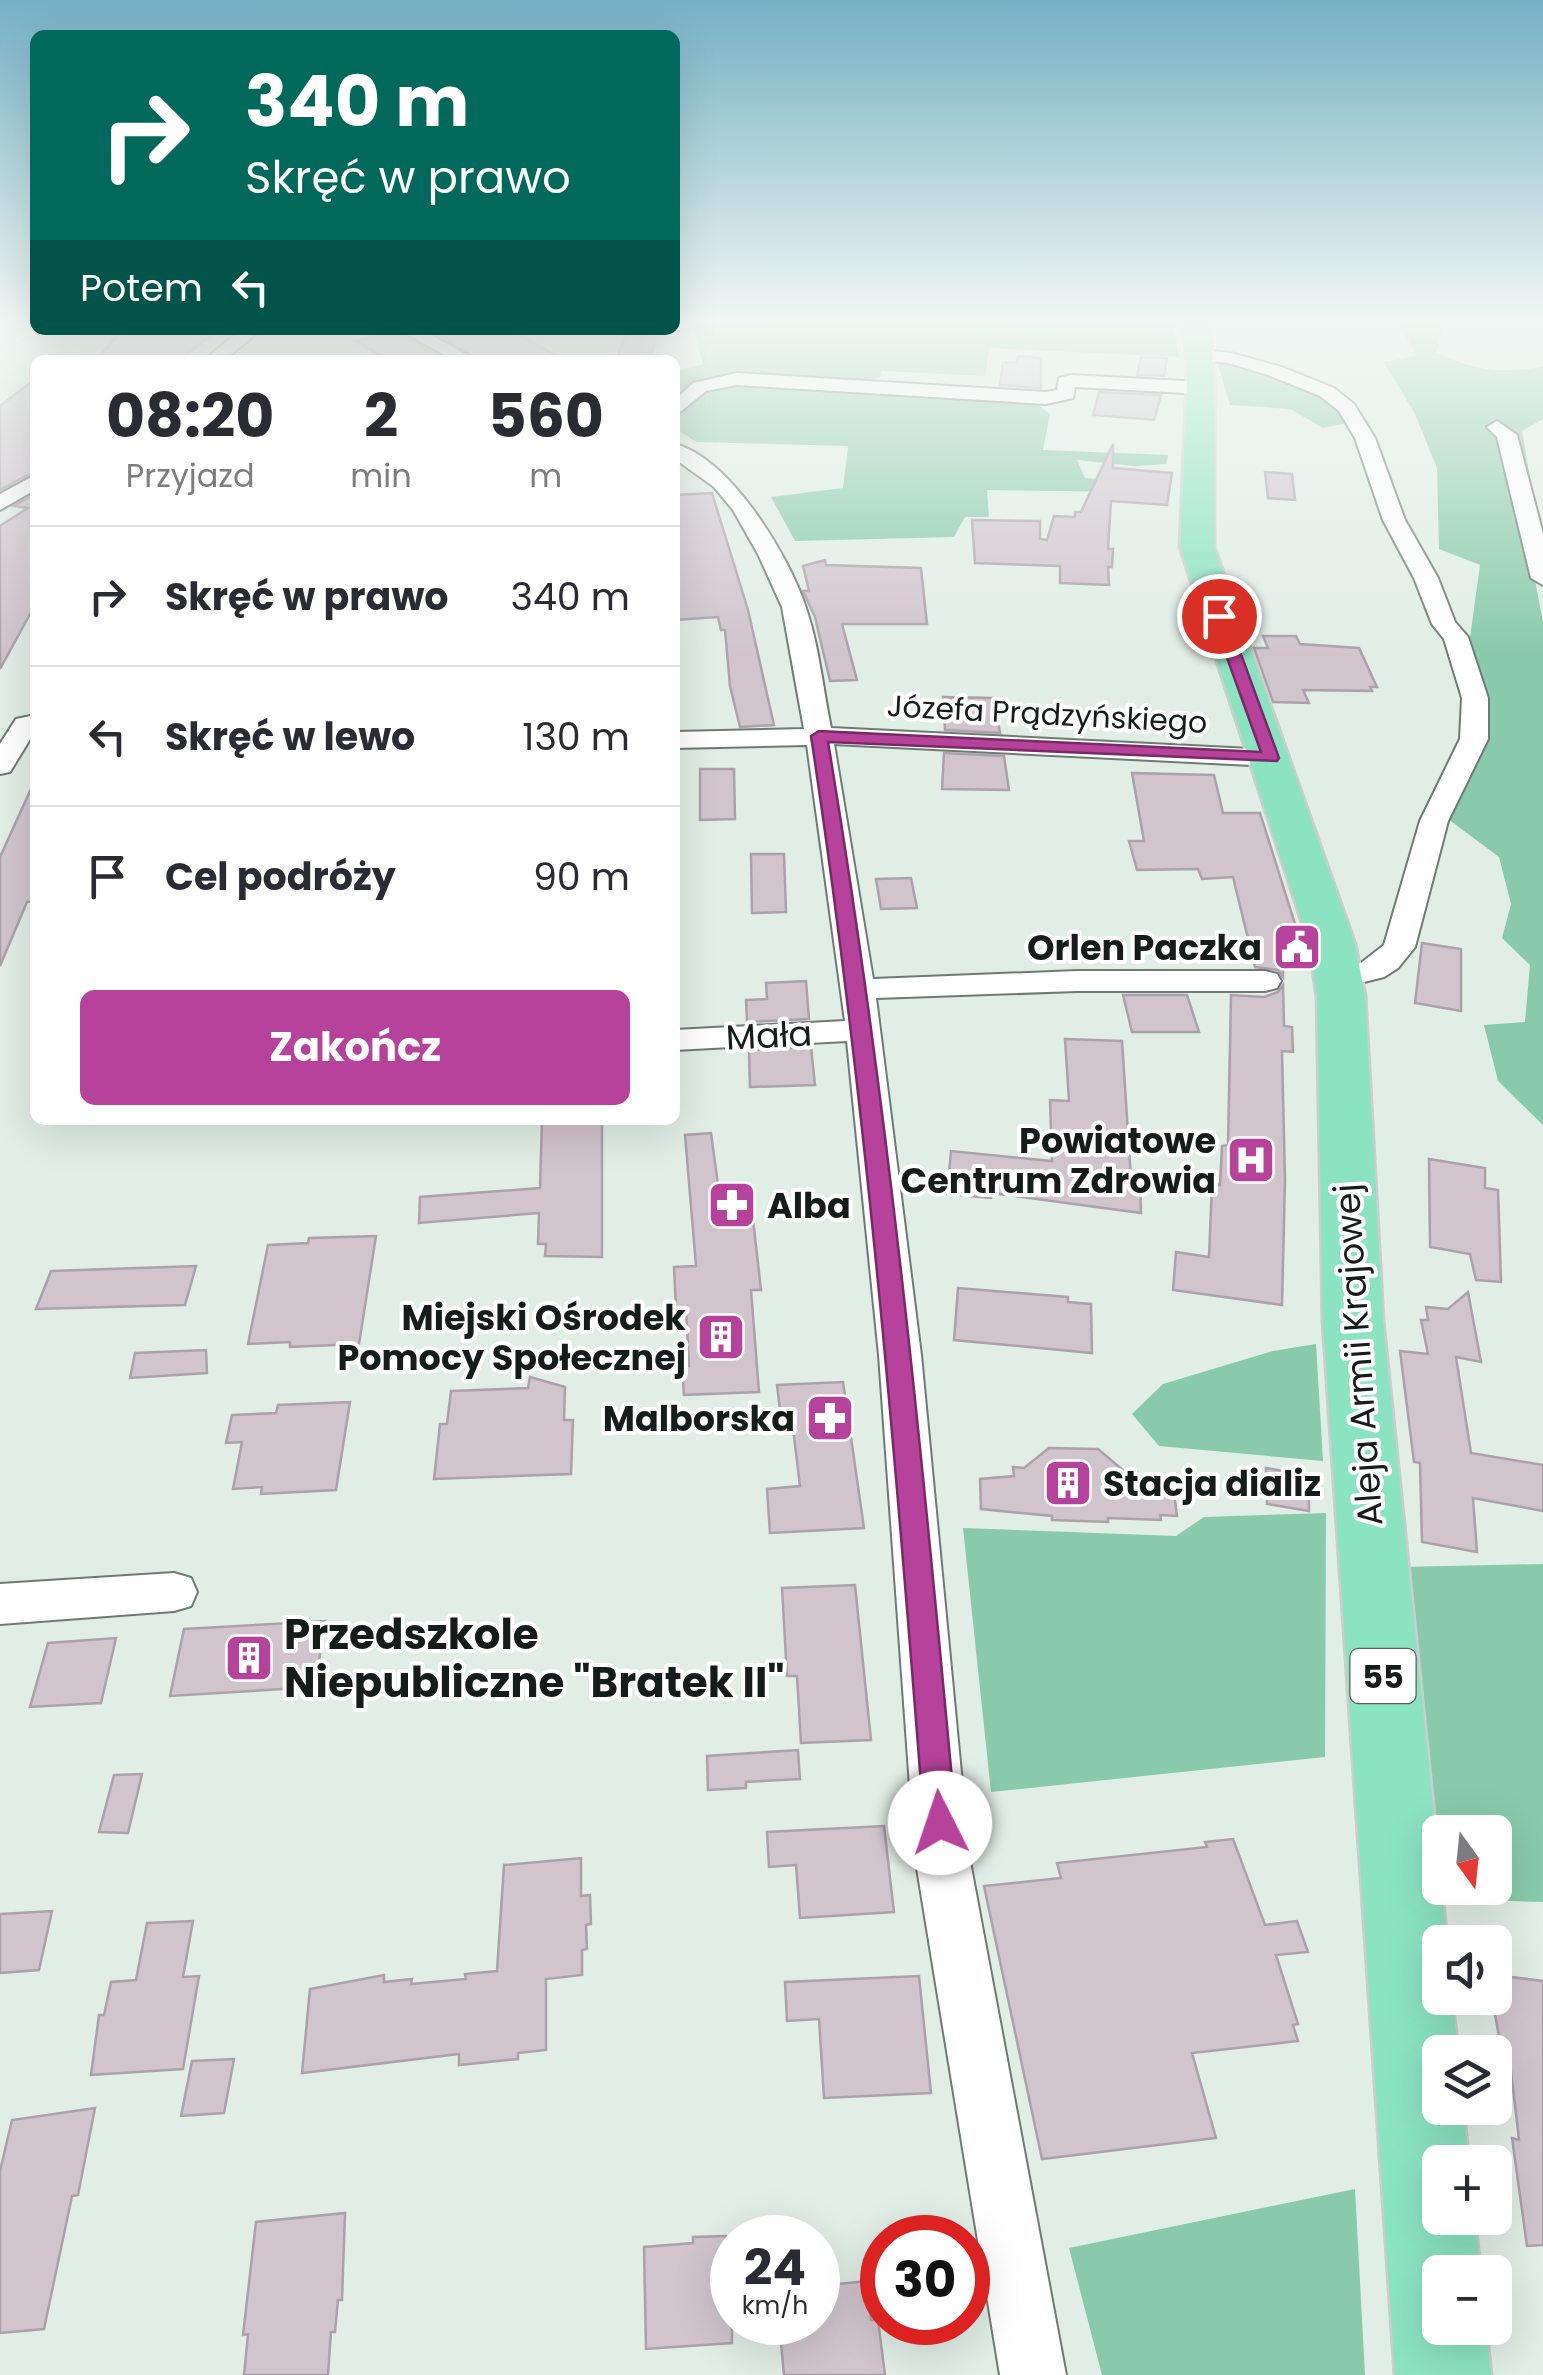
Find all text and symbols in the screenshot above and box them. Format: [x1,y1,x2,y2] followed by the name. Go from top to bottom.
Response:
[245,52,469,151] text: 340 m
[80,70,210,200] icon: right
[245,146,571,209] text: Skręć w prawo
[223,260,278,315] icon: left
[80,261,203,314] text: Potem
[106,374,274,458] text: 08:20
[364,374,398,458] text: 2
[488,374,604,458] text: 560
[126,453,255,498] text: Przyjazd
[350,453,412,498] text: min
[529,453,562,498] text: m
[80,569,135,624] icon: right
[165,570,449,623] text: Skręć w prawo
[511,570,630,623] text: 340 m
[1177,574,1262,659] pin
[1192,589,1247,644] icon: arrive
[886,684,1208,744] street label: Józefa Prądzyńskiego
[80,709,135,764] icon: left
[165,710,415,763] text: Skręć w lewo
[522,710,630,763] text: 130 m
[80,849,135,904] icon: arrive
[165,850,396,903] text: Cel podróży
[533,850,630,903] text: 90 m
[1271,921,1323,973] public building icon: Orlen Paczka
[1027,923,1262,972] place label: Orlen Paczka
[80,990,630,1105] button: Zakończ
[725,1008,813,1062] street label: Mała
[901,1116,1216,1205] place label: Powiatowe Centrum Zdrowia
[1225,1134,1277,1186] hospital icon: Powiatowe Centrum Zdrowia
[706,1179,758,1231] pharmacy icon: Alba
[767,1181,851,1230] place label: Alba
[1322,1182,1394,1528] street label: Aleja Armii Krajowej
[337,1293,686,1382] place label: Miejski Ośrodek Pomocy Społecznej
[695,1311,747,1363] building icon: Miejski Ośrodek Pomocy Społecznej
[804,1392,856,1444] pharmacy icon: Malborska
[603,1394,795,1443] place label: Malborska
[1042,1457,1094,1509] building icon: Stacja dializ
[1103,1459,1321,1508] place label: Stacja dializ
[284,1605,785,1712] place label: Przedszkole Niepubliczne "Bratek II"
[223,1632,275,1684] building icon: Przedszkole Niepubliczne "Bratek II"
[1350,1649,1416,1703] road number: 55
[888,1771,992,1875] position arrow
[1422,1815,1512,1905] north arrow
[1422,1815,1512,2345] map controls
[1422,1925,1512,2015] button: sound
[1422,2035,1512,2125] button: layers
[1422,2145,1512,2235] button: +
[860,2215,990,2345] speed limit sign: 30
[744,2232,806,2303] text: 24
[1422,2255,1512,2345] button: −
[742,2288,808,2323] text: km/h

